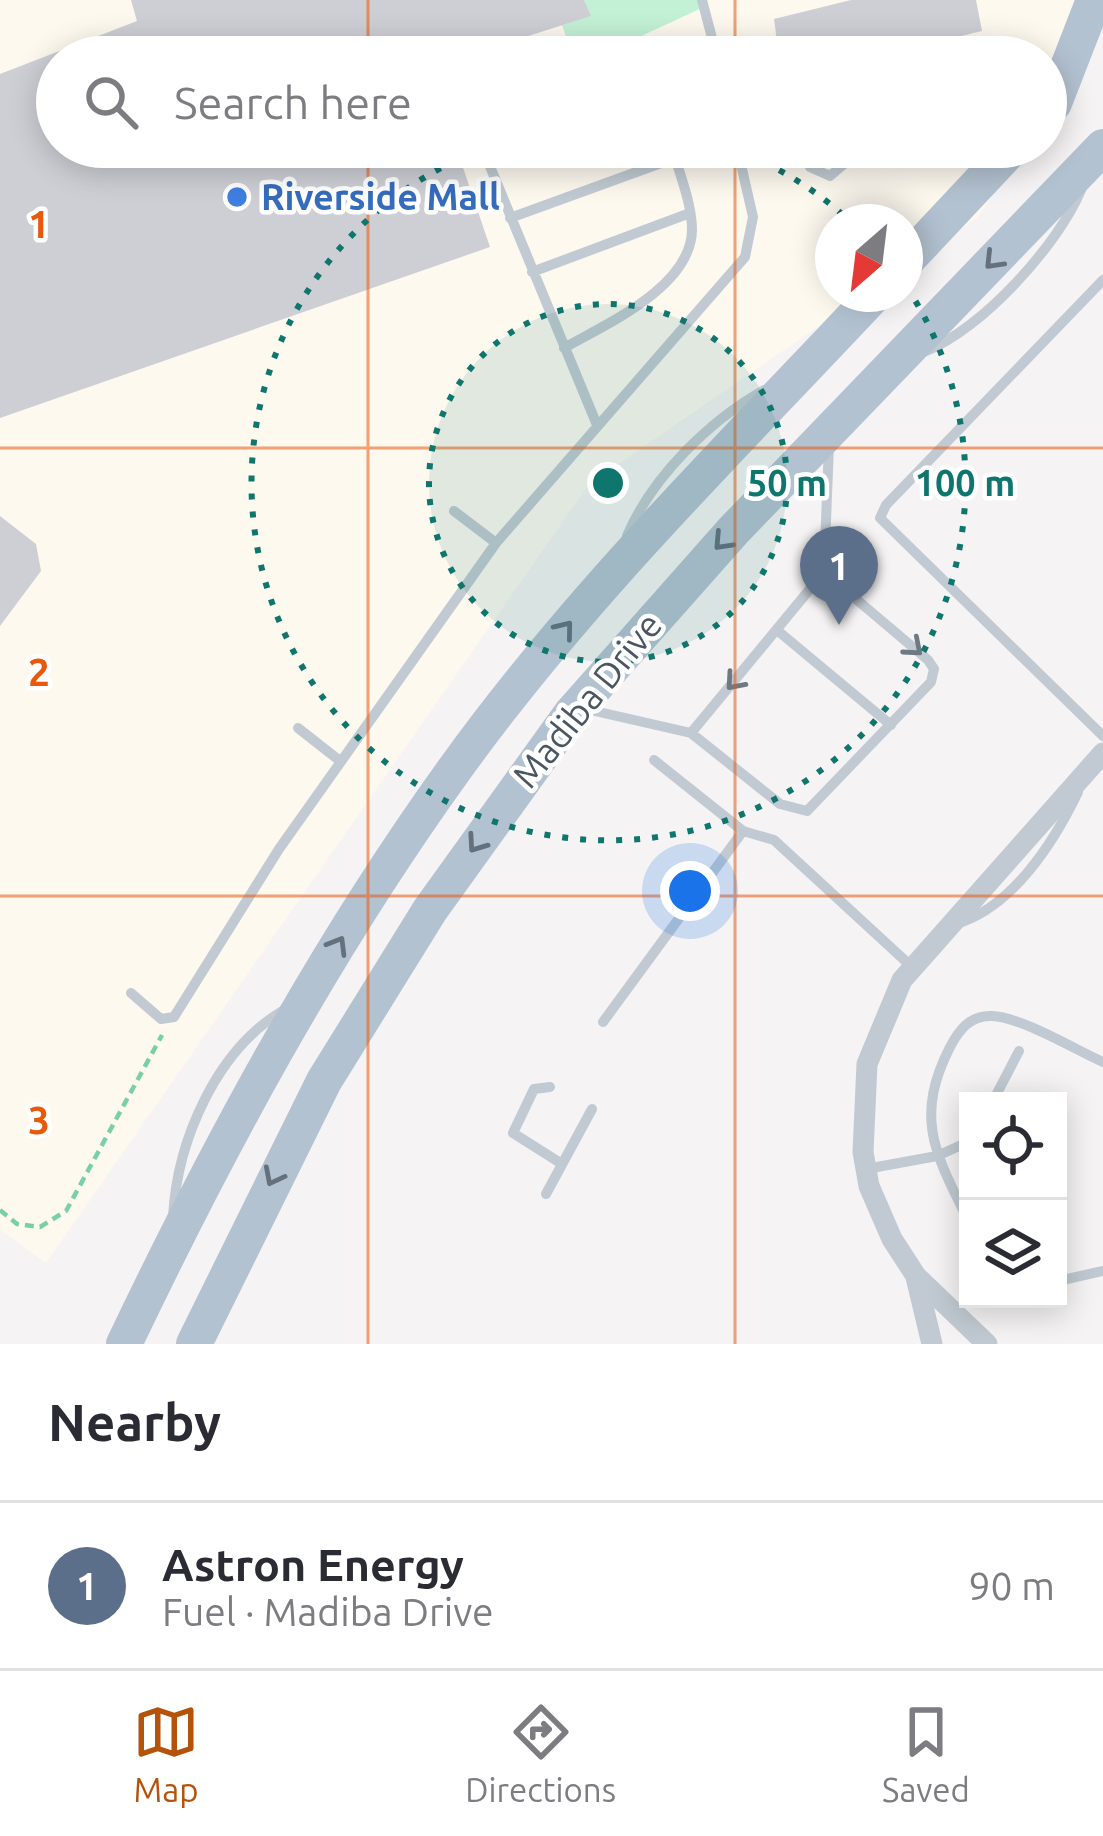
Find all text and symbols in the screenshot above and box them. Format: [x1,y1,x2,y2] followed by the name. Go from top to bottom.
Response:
[36,36,1067,168] search box
[78,69,144,135] icon: search
[174,77,412,128] text: Search here
[261,176,500,217] place label: Riverside Mall
[224,184,250,210] marker: Riverside Mall
[28,202,50,245] text: 1
[815,204,923,312] north arrow
[985,247,1007,269] one-way arrow
[587,462,629,504] centre of rings
[747,462,827,503] text: 50 m
[915,462,1015,503] text: 100 m
[800,526,878,625] pin: 1
[715,529,737,550] one-way arrow
[504,604,669,795] street label: Madiba Drive
[551,620,573,642] one-way arrow
[900,634,922,655] one-way arrow
[28,650,50,693] text: 2
[727,668,748,690] one-way arrow
[468,831,490,853] one-way arrow
[660,861,720,921] your location
[324,936,346,958] one-way arrow
[959,1092,1067,1308] map controls
[959,1092,1067,1200] button: locate
[28,1098,50,1141] text: 3
[264,1165,288,1186] one-way arrow
[959,1200,1067,1308] button: layers
[48,1393,221,1451] text: Nearby
[162,1539,464,1590] text: Astron Energy
[76,1564,98,1607] text: 1
[968,1564,1055,1607] text: 90 m
[162,1590,494,1633] text: Fuel · Madiba Drive
[133,1699,199,1808] tab: Map
[465,1699,616,1808] tab: Directions
[882,1699,970,1808] tab: Saved

